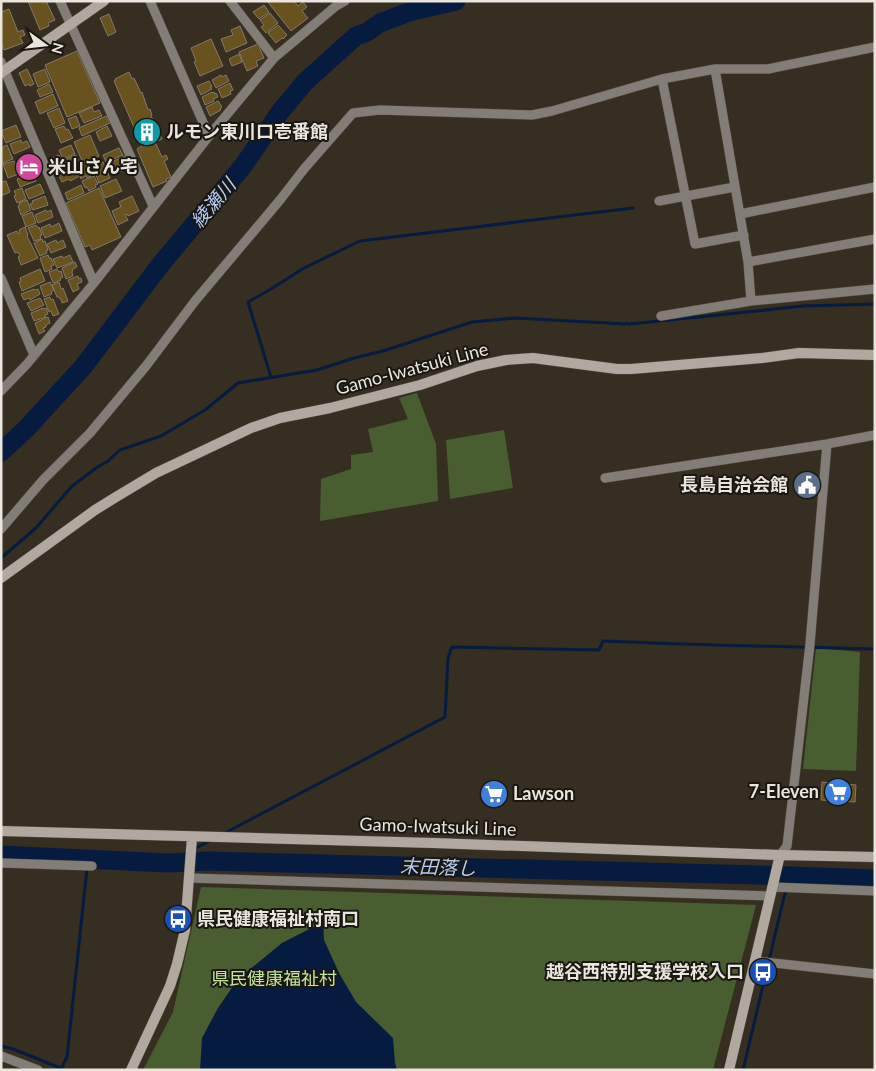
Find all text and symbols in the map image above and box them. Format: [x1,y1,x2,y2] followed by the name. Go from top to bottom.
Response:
[20,20,70,70] north arrow
[48,41,68,56] text: N
[132,117,162,147] building icon: ルモン東川口壱番館
[166,120,328,142] place label: ルモン東川口壱番館
[14,152,44,182] hotel icon: 米山さん宅
[48,155,138,177] place label: 米山さん宅
[185,172,241,232] water label: 綾瀬川
[333,337,490,399] street label: Gamo-Iwatsuki Line
[792,470,822,500] public building icon: 長島自治会館
[680,473,788,495] place label: 長島自治会館
[823,777,853,807] supermarket icon: 7-Eleven
[479,779,509,809] supermarket icon: Lawson
[749,780,819,802] place label: 7-Eleven
[513,782,574,804] place label: Lawson
[359,812,517,840] street label: Gamo-Iwatsuki Line
[400,854,476,879] water label: 末田落し
[163,904,193,934] bus stop icon: 県民健康福祉村南口
[197,907,359,929] place label: 県民健康福祉村南口
[748,957,778,987] bus stop icon: 越谷西特別支援学校入口
[546,960,744,982] place label: 越谷西特別支援学校入口
[211,967,337,989] park label: 県民健康福祉村

